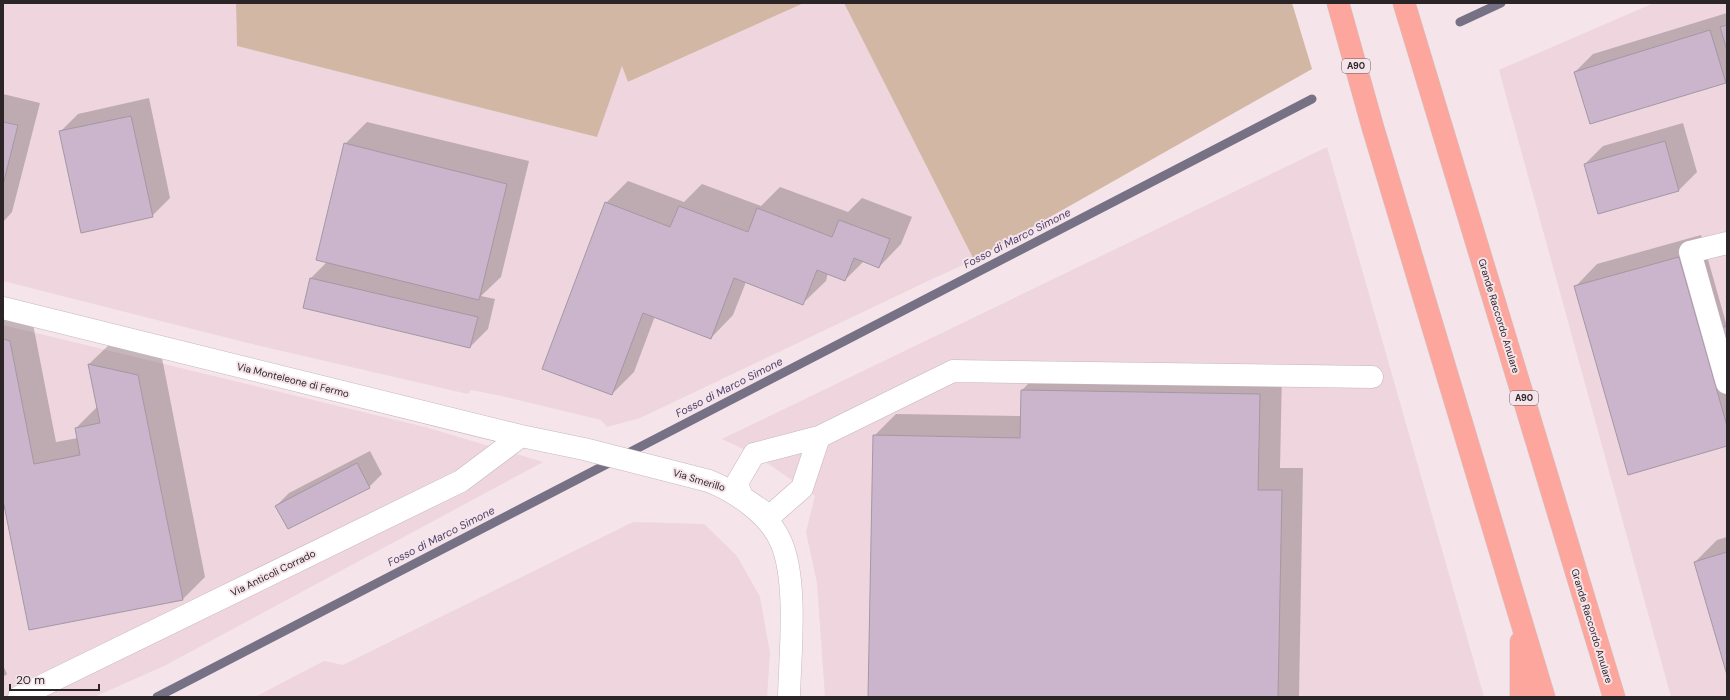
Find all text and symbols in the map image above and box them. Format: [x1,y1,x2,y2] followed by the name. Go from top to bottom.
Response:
[1342,59,1370,73] road number: A90
[961,205,1073,271] water label: Fosso di Marco Simone
[1475,257,1523,375] street label: Grande Raccordo Anulare
[673,354,785,420] water label: Fosso di Marco Simone
[235,360,351,400] street label: Via Monteleone di Fermo
[1510,391,1538,405] road number: A90
[671,466,727,494] street label: Via Smerillo
[385,503,497,569] water label: Fosso di Marco Simone
[228,547,318,599] street label: Via Anticoli Corrado
[1568,567,1616,685] street label: Grande Raccordo Anulare
[10,666,99,692] scale bar
[16,672,45,688] text: 20 m

